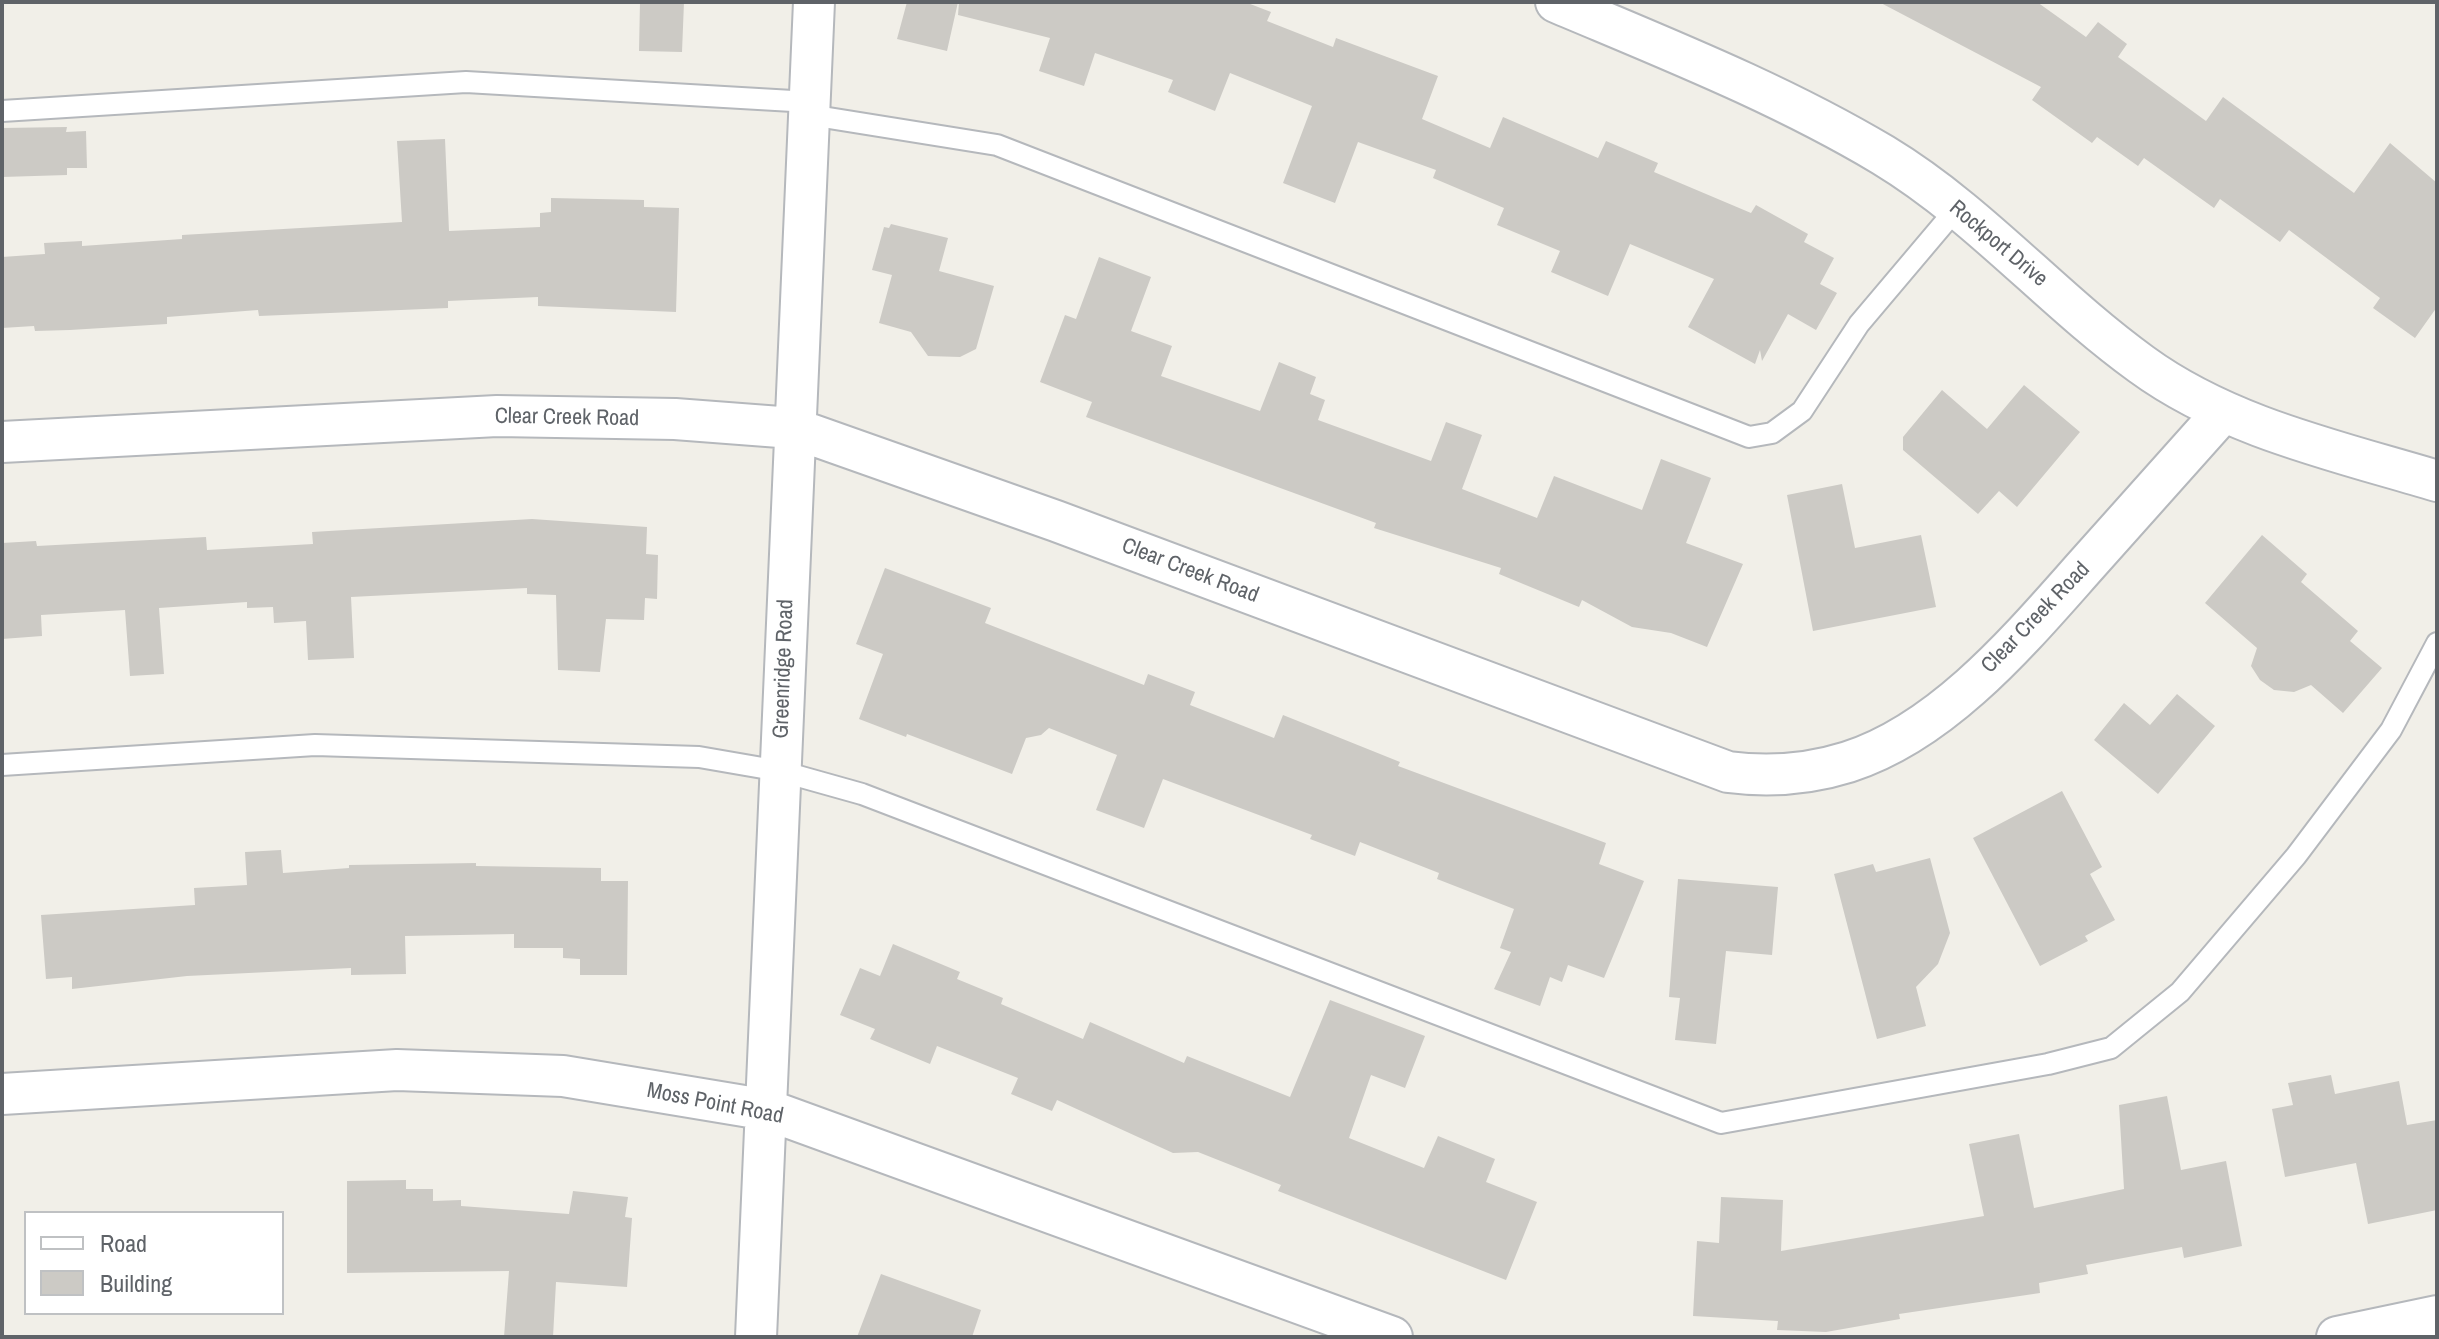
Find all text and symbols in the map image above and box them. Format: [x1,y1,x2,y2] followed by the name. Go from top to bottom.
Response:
[1943,195,2053,293] street label: Rockport Drive
[495,404,639,432] street label: Clear Creek Road
[1118,533,1262,609] street label: Clear Creek Road
[1976,557,2096,679] street label: Clear Creek Road
[768,599,800,739] street label: Greenridge Road
[645,1078,785,1130] street label: Moss Point Road
[24,1211,284,1315] legend
[100,1227,147,1259] text: Road
[100,1267,172,1299] text: Building

